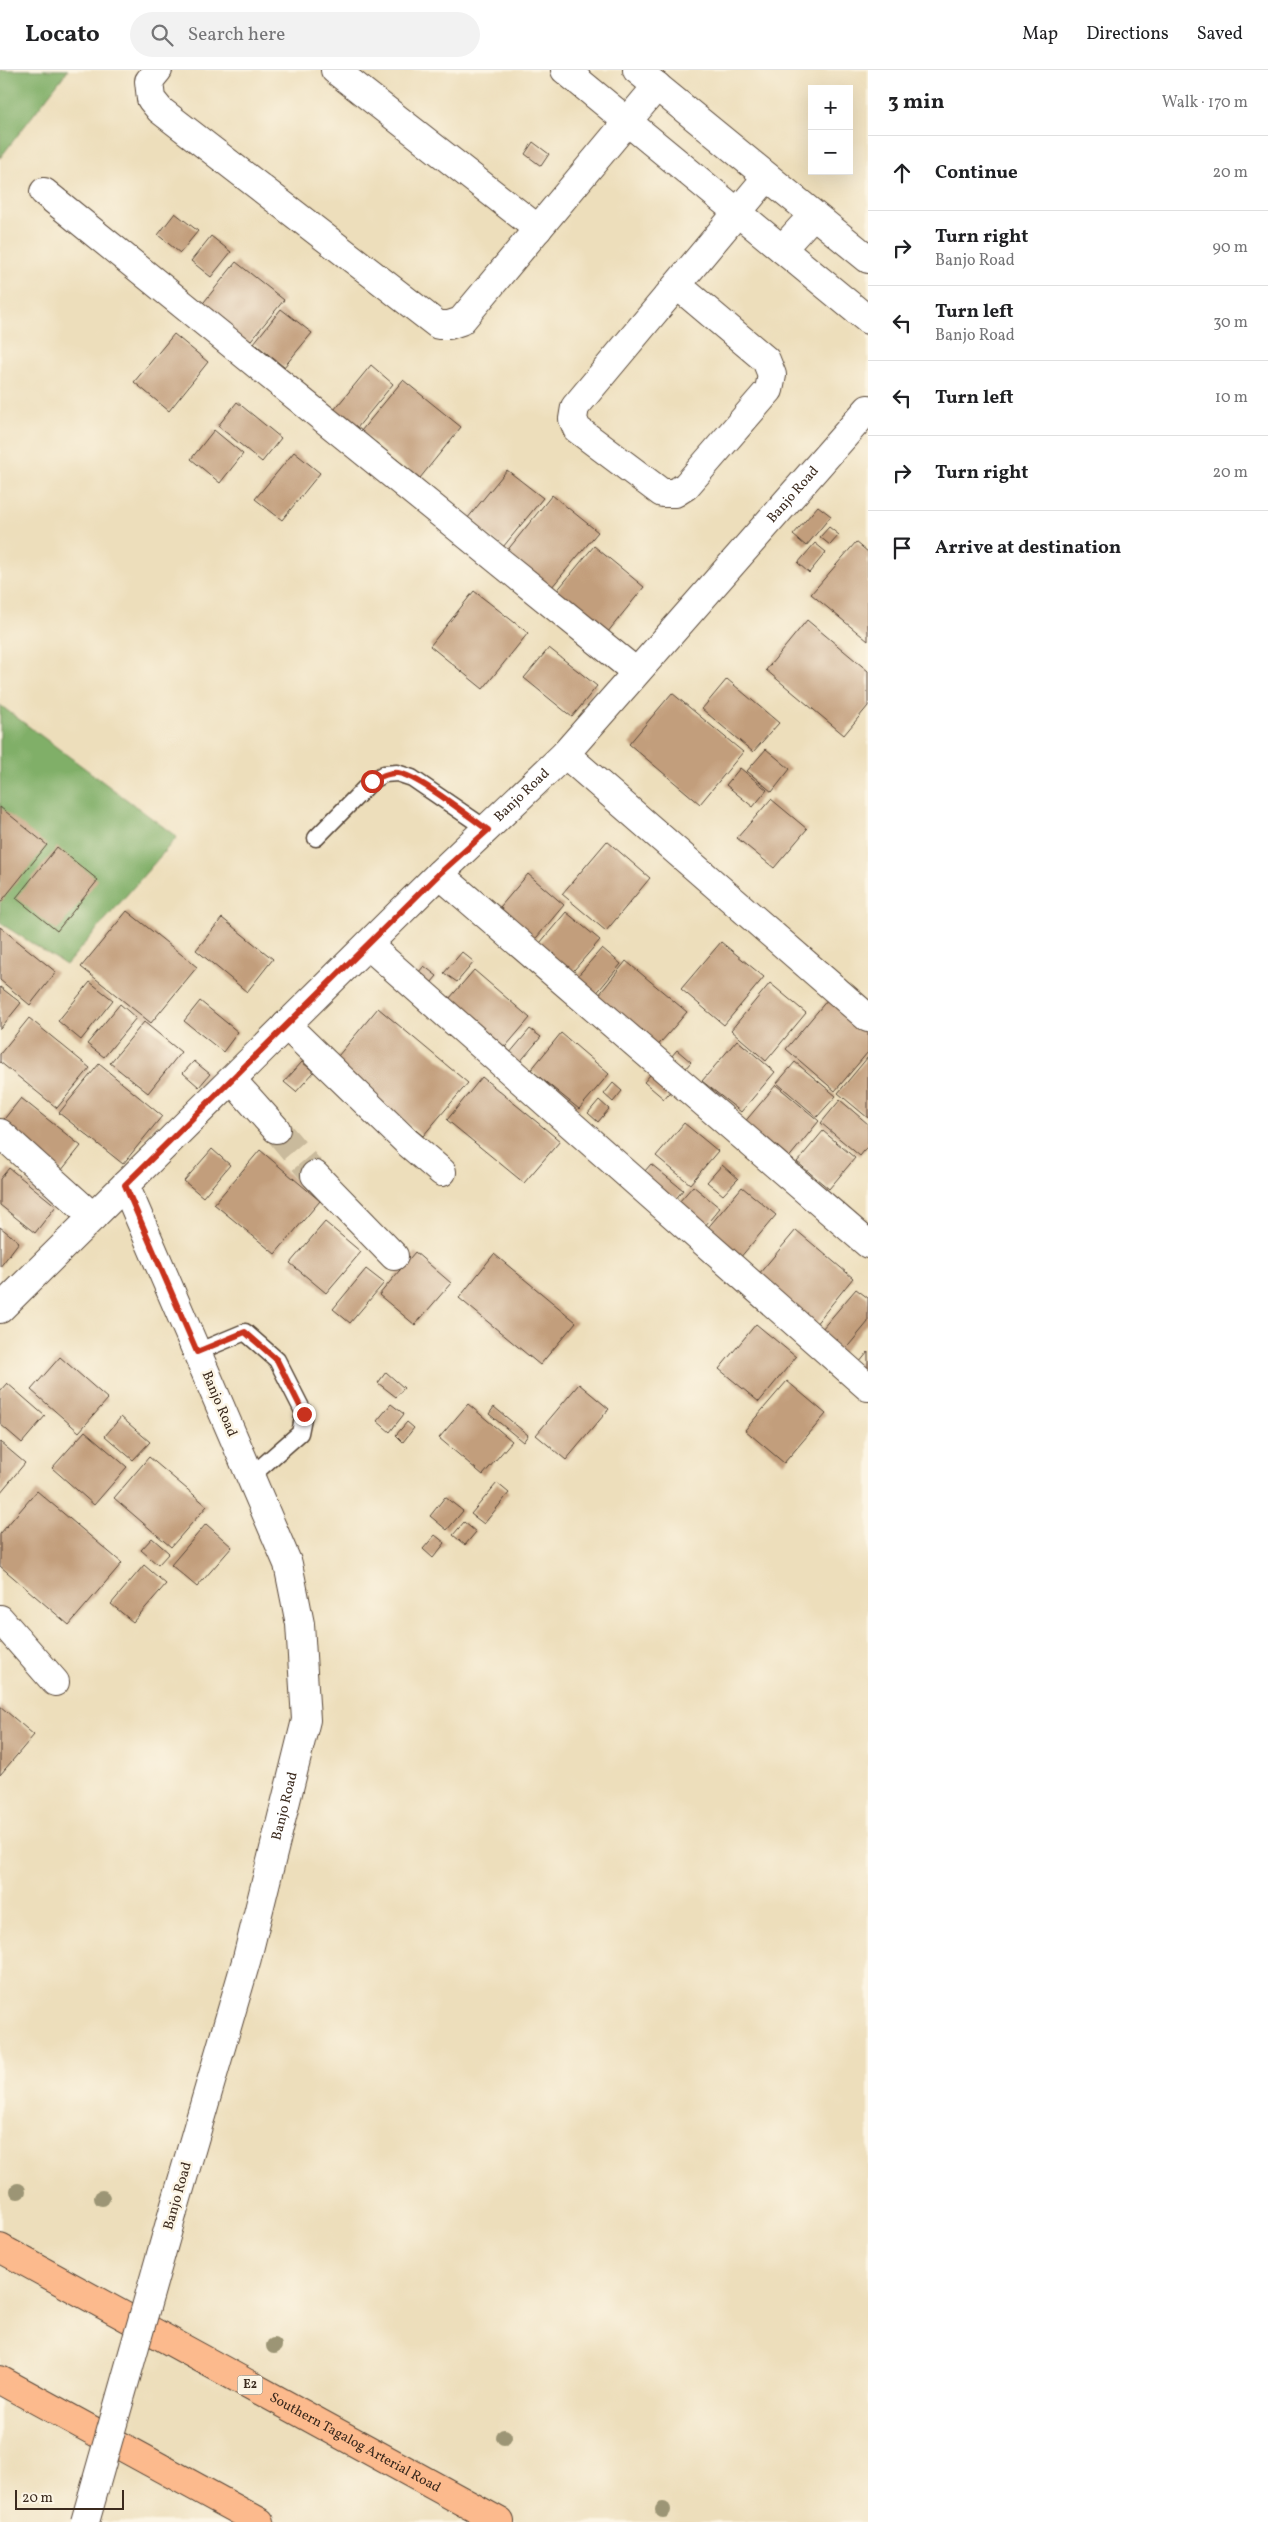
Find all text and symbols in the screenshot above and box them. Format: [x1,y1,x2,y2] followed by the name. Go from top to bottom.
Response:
[130,12,480,57] search box
[25,18,100,52] text: Locato
[148,21,176,49] icon: search
[188,22,285,48] text: Search here
[1022,22,1058,47] text: Map
[1086,22,1169,47] text: Directions
[1197,22,1243,47] text: Saved
[808,85,853,175] map controls
[808,85,853,130] button: +
[888,88,944,117] text: 3 min
[1162,92,1248,114] text: Walk · 170 m
[808,130,853,175] button: −
[888,159,916,187] icon: ahead
[935,160,1018,186] text: Continue
[1213,162,1248,184] text: 20 m
[935,224,1028,250] text: Turn right
[888,234,916,262] icon: right
[1212,237,1248,259] text: 90 m
[935,250,1015,272] text: Banjo Road
[935,299,1014,325] text: Turn left
[888,309,916,337] icon: left
[1213,312,1248,334] text: 30 m
[935,325,1015,347] text: Banjo Road
[888,384,916,412] icon: left
[935,385,1014,411] text: Turn left
[1215,387,1248,409] text: 10 m
[888,459,916,487] icon: right
[935,460,1028,486] text: Turn right
[763,462,823,527] street label: Banjo Road
[1213,462,1248,484] text: 20 m
[888,534,916,562] icon: arrive
[935,535,1121,561] text: Arrive at destination
[490,764,554,826] street label: Banjo Road
[361,770,384,793] route start
[197,1368,241,1440] street label: Banjo Road
[293,1403,316,1426] route end
[267,1770,302,1842] street label: Banjo Road
[159,2160,197,2232] street label: Banjo Road
[238,2376,262,2394] road number: E2
[266,2388,444,2497] street label: Southern Tagalog Arterial Road
[15,2487,124,2510] scale bar
[22,2489,53,2508] text: 20 m

